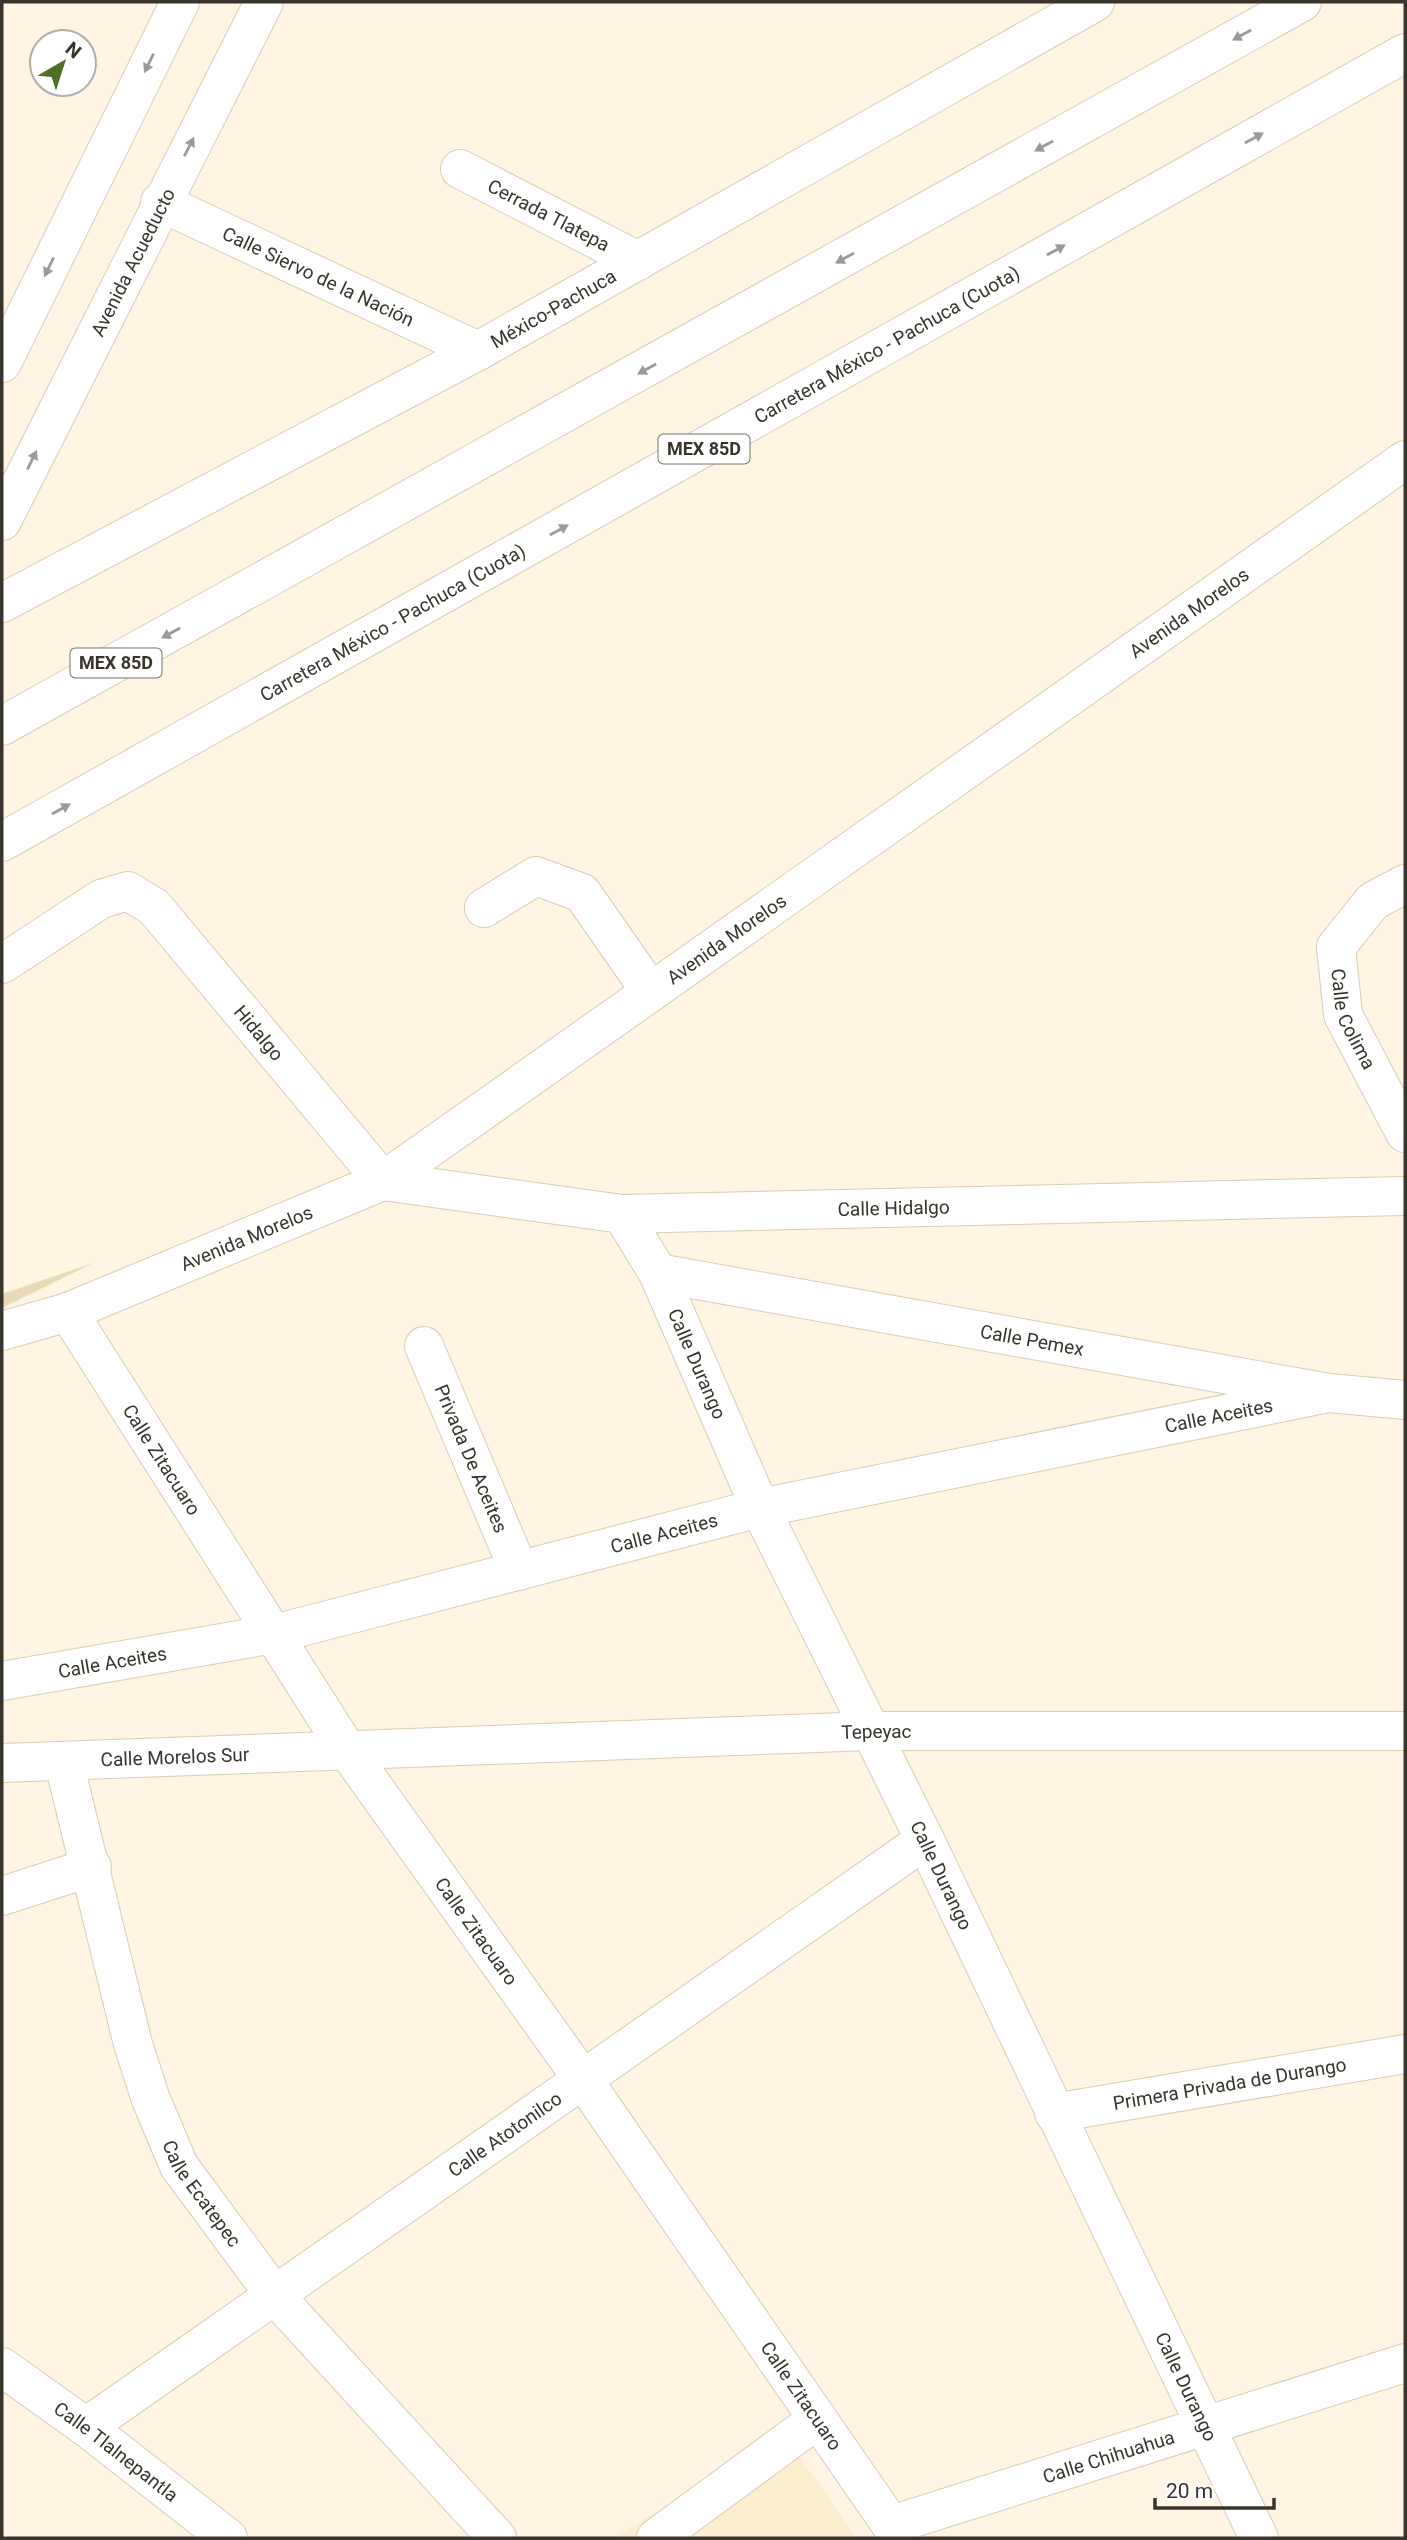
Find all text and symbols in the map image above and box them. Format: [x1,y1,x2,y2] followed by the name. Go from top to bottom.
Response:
[28,28,98,98] north arrow
[1233,29,1252,41] one-way arrow
[61,37,86,63] text: N
[144,53,155,73] one-way arrow
[1244,132,1264,144] one-way arrow
[183,137,194,157] one-way arrow
[1034,140,1054,152] one-way arrow
[484,174,614,256] street label: Cerrada Tlatepa
[86,184,180,340] street label: Avenida Acueducto
[219,222,418,331] street label: Calle Siervo de la Nación
[1046,244,1066,256] one-way arrow
[836,252,855,264] one-way arrow
[43,257,54,277] one-way arrow
[750,261,1024,429] street label: Carretera México - Pachuca (Cuota)
[487,264,620,353] street label: México-Pachuca
[637,363,657,375] one-way arrow
[658,434,750,463] road number: MEX 85D
[27,450,38,470] one-way arrow
[549,524,569,536] one-way arrow
[256,539,529,707] street label: Carretera México - Pachuca (Cuota)
[1125,563,1253,663] street label: Avenida Morelos
[161,627,181,639] one-way arrow
[71,648,162,678] road number: MEX 85D
[52,803,71,815] one-way arrow
[662,889,791,989] street label: Avenida Morelos
[1326,967,1380,1073] street label: Calle Colima
[229,1001,289,1066] street label: Hidalgo
[837,1195,950,1221] street label: Calle Hidalgo
[177,1201,316,1276] street label: Avenida Morelos
[663,1305,731,1423] street label: Calle Durango
[978,1320,1086,1361] street label: Calle Pemex
[430,1381,512,1536] street label: Privada De Aceites
[1163,1394,1275,1438] street label: Calle Aceites
[118,1400,205,1520] street label: Calle Zitacuaro
[608,1508,720,1558] street label: Calle Aceites
[56,1642,169,1683] street label: Calle Aceites
[841,1720,912,1744] street label: Tepeyac
[100,1743,250,1771] street label: Calle Morelos Sur
[905,1817,977,1934] street label: Calle Durango
[430,1873,523,1990] street label: Calle Zitacuaro
[1111,2053,1348,2115] street label: Primera Privada de Durango
[444,2087,566,2182] street label: Calle Atotonilco
[157,2137,246,2252] street label: Calle Ecatepec
[1150,2329,1222,2445] street label: Calle Durango
[756,2337,847,2455] street label: Calle Zitacuaro
[49,2397,183,2507] street label: Calle Tlalnepantla
[1040,2425,1177,2488] street label: Calle Chihuahua
[1155,2466,1274,2510] scale bar
[1166,2479,1213,2503] text: 20 m

